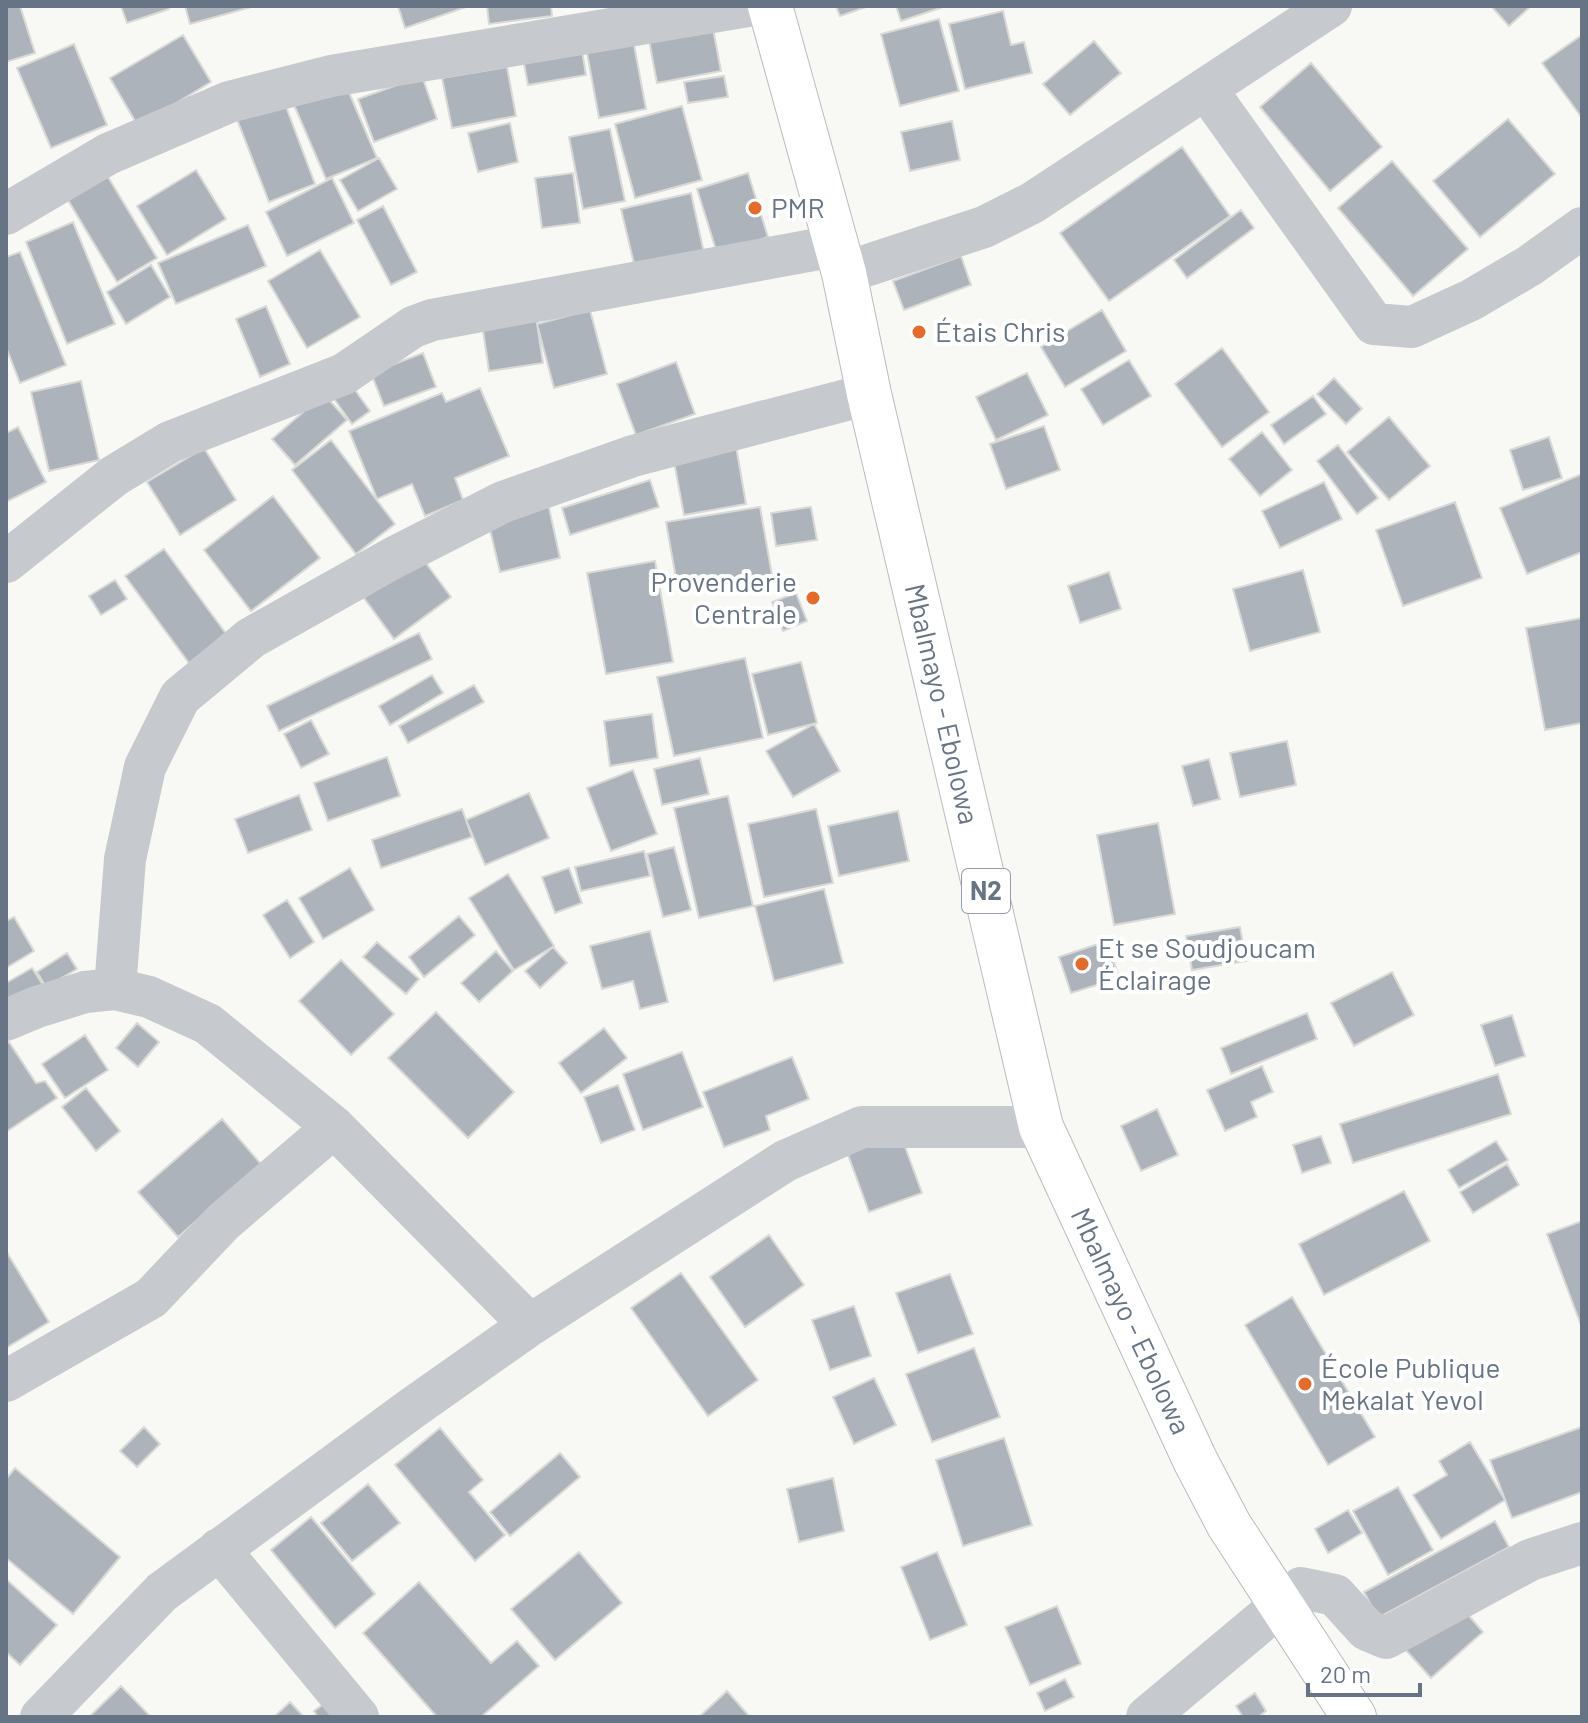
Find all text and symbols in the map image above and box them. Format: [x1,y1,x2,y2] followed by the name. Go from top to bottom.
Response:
[771,190,825,224] place label: PMR
[746,199,764,217] marker: PMR
[935,314,1066,348] place label: Étais Chris
[910,323,928,341] marker: Étais Chris
[651,564,797,630] place label: Provenderie Centrale
[899,580,987,827] street label: Mbalmayo - Ebolowa
[804,589,822,607] marker: Provenderie Centrale
[962,869,1010,913] road number: N2
[1098,930,1316,996] place label: Et se Soudjoucam Éclairage
[1073,955,1091,973] marker: Et se Soudjoucam Éclairage
[1065,1202,1199,1439] street label: Mbalmayo - Ebolowa
[1321,1350,1500,1416] place label: École Publique Mekalat Yevol
[1296,1375,1314,1393] marker: École Publique Mekalat Yevol
[1308,1647,1420,1697] scale bar
[1320,1659,1371,1688] text: 20 m

